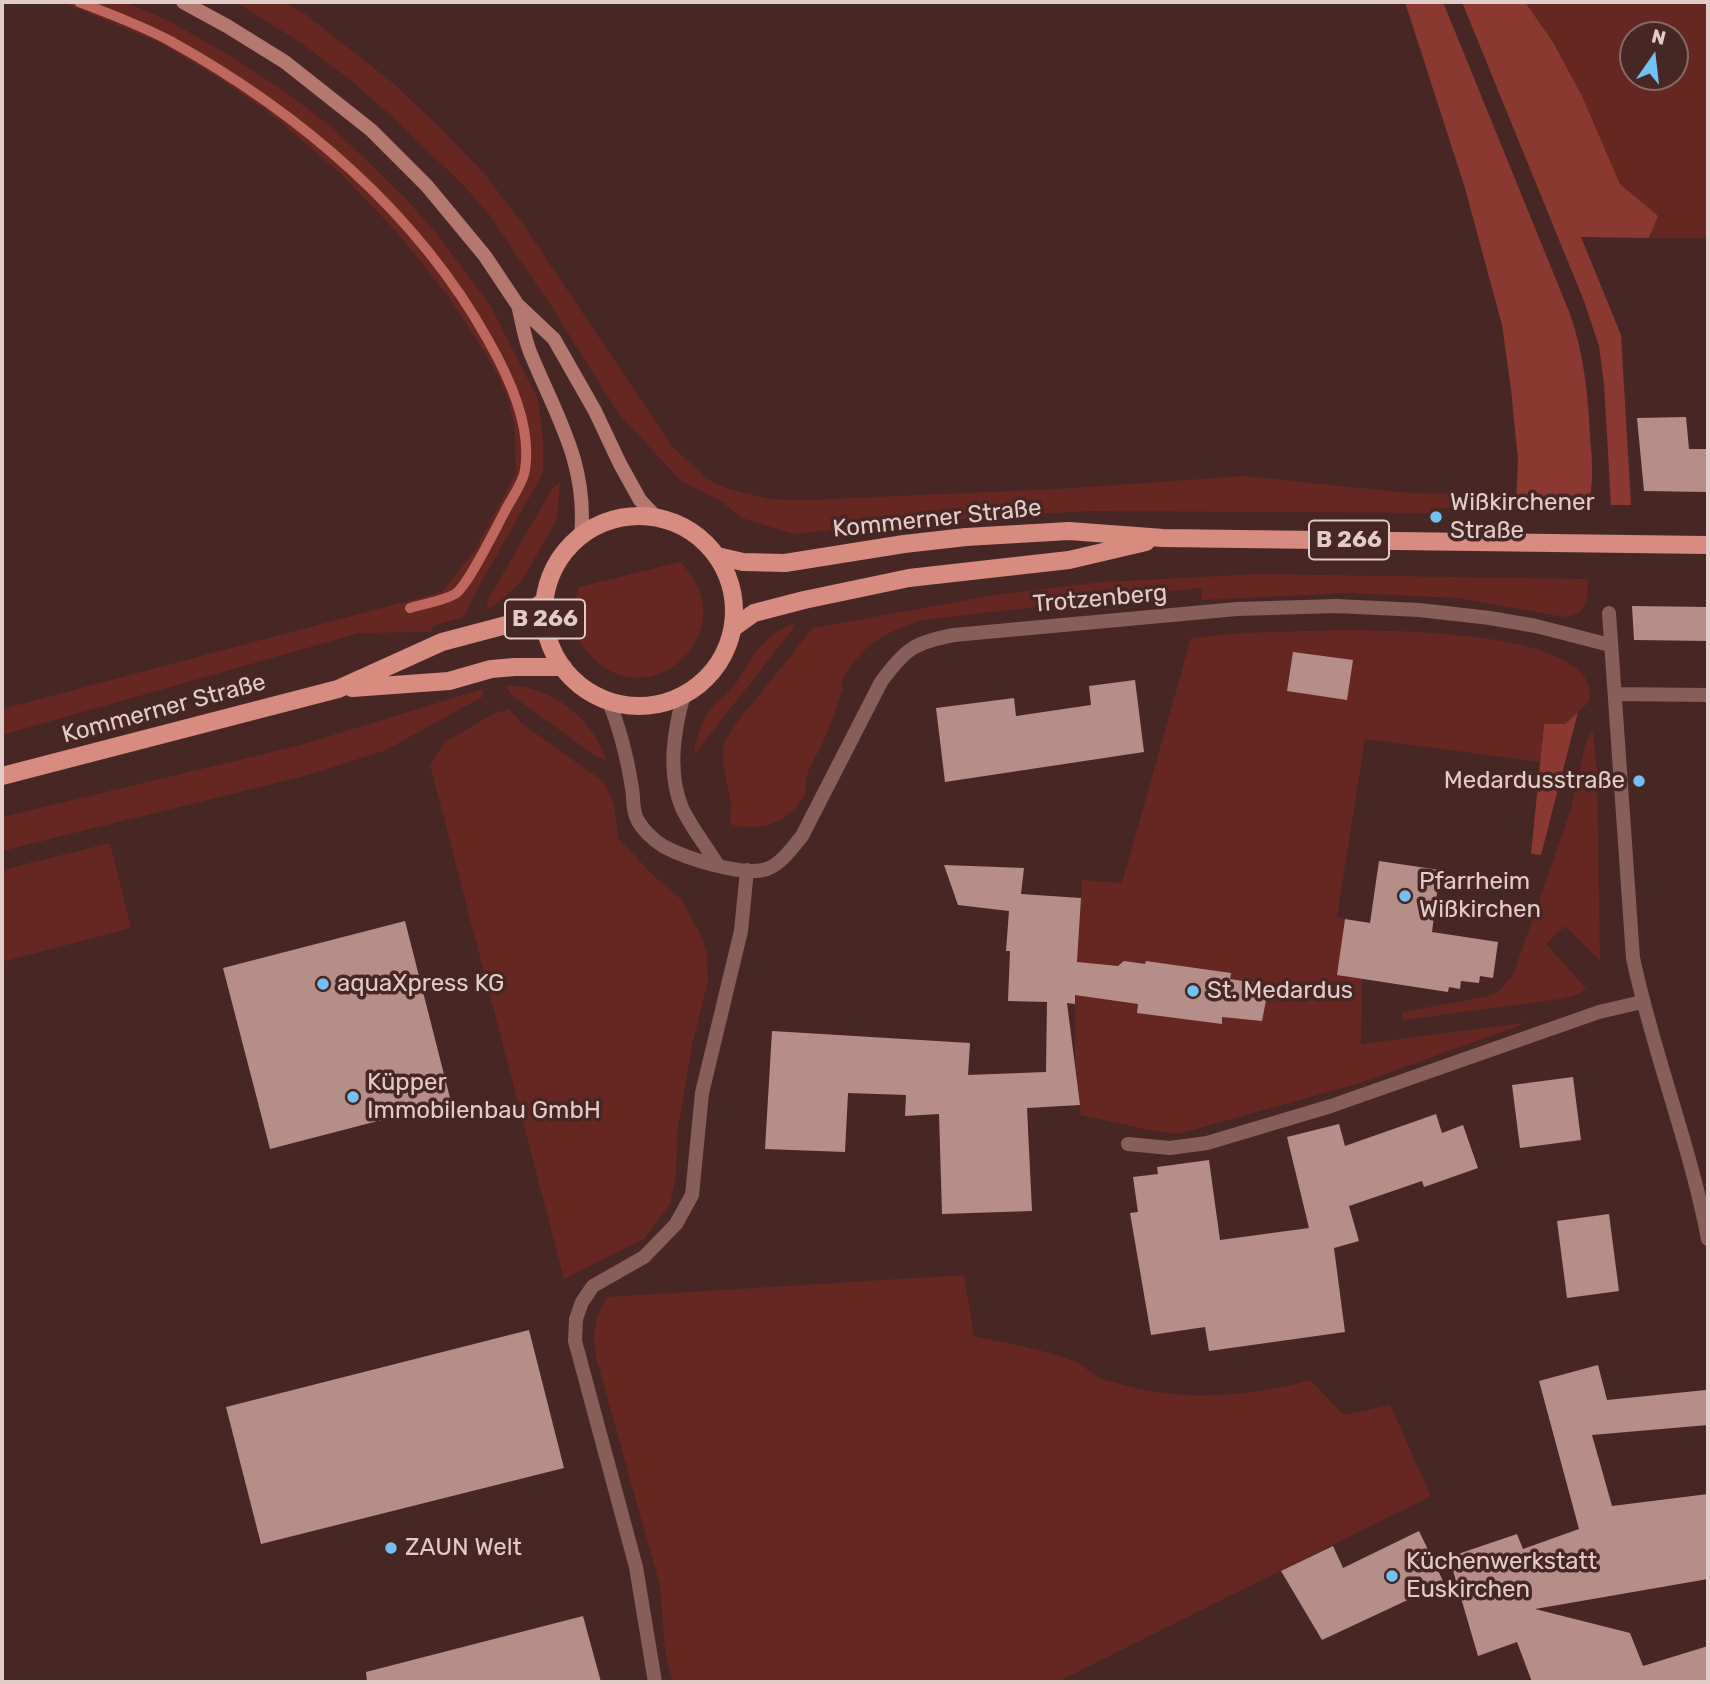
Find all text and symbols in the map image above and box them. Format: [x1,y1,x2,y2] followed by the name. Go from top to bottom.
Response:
[1619,21,1689,91] north arrow
[1649,24,1668,50] text: N
[1450,489,1595,545] place label: Wißkirchener Straße
[831,494,1043,544] street label: Kommerner Straße
[1428,509,1444,525] marker: Wißkirchener Straße
[1309,520,1389,560] road number: B 266
[1032,579,1168,619] street label: Trotzenberg
[505,600,585,638] road number: B 266
[59,668,269,750] street label: Kommerner Straße
[1444,767,1625,795] place label: Medardusstraße
[1631,773,1647,789] marker: Medardusstraße
[1419,868,1541,924] place label: Pfarrheim Wißkirchen
[1397,888,1413,904] marker: Pfarrheim Wißkirchen
[337,970,504,998] place label: aquaXpress KG
[315,976,331,992] marker: aquaXpress KG
[1207,977,1353,1005] place label: St. Medardus
[1185,983,1201,999] marker: St. Medardus
[367,1069,601,1125] place label: Küpper Immobilenbau GmbH
[345,1089,361,1105] marker: Küpper Immobilenbau GmbH
[405,1534,522,1562] place label: ZAUN Welt
[383,1540,399,1556] marker: ZAUN Welt
[1406,1548,1597,1604] place label: Küchenwerkstatt Euskirchen
[1384,1568,1400,1584] marker: Küchenwerkstatt Euskirchen

